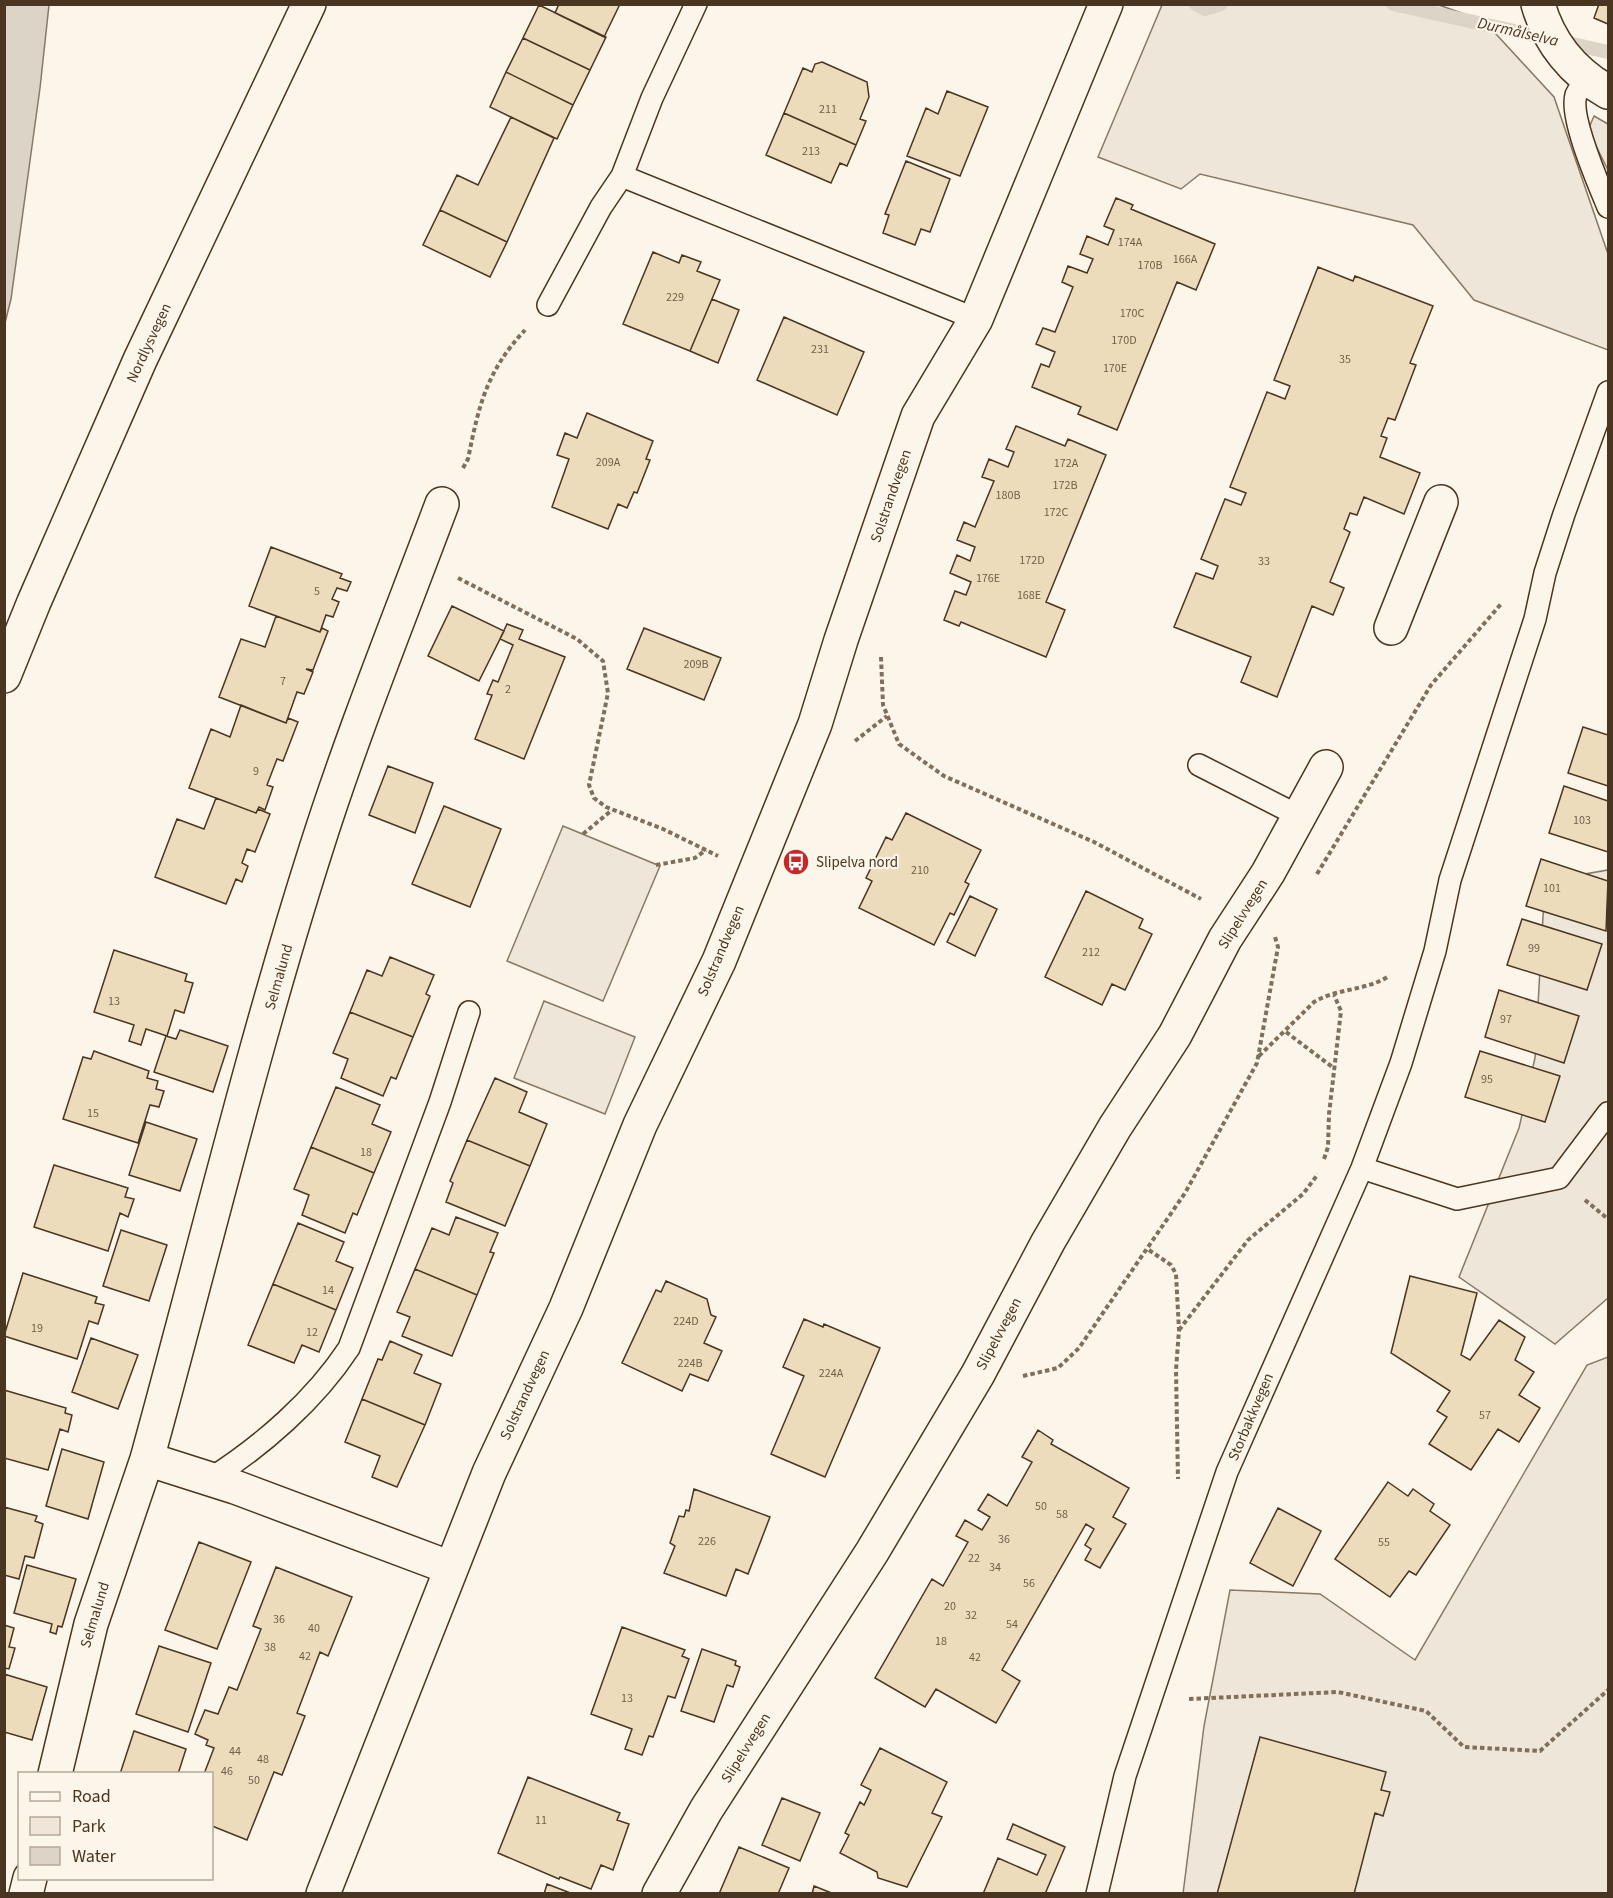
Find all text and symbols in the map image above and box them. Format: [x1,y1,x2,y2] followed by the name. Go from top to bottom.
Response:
[1475,12,1561,52] water label: Durmålselva
[819,101,837,118] house number: 211
[802,143,820,160] house number: 213
[1118,234,1143,251] house number: 174A
[1173,251,1198,268] house number: 166A
[1138,257,1162,274] house number: 170B
[666,289,684,306] house number: 229
[121,300,177,386] street label: Nordlysvegen
[1120,305,1145,322] house number: 170C
[1111,332,1137,349] house number: 170D
[811,341,829,358] house number: 231
[1339,351,1351,368] house number: 35
[1103,360,1127,377] house number: 170E
[865,447,917,545] street label: Solstrandvegen
[596,454,621,471] house number: 209A
[1054,455,1079,472] house number: 172A
[1053,477,1077,494] house number: 172B
[996,487,1020,504] house number: 180B
[1044,504,1069,521] house number: 172C
[1019,552,1045,569] house number: 172D
[1258,553,1270,570] house number: 33
[976,570,1000,587] house number: 176E
[314,583,320,600] house number: 5
[1017,587,1041,604] house number: 168E
[684,656,708,673] house number: 209B
[280,673,286,690] house number: 7
[505,681,511,698] house number: 2
[253,763,259,780] house number: 9
[1573,812,1591,829] house number: 103
[781,847,811,877] bus stop icon: Slipelva nord
[816,852,898,873] place label: Slipelva nord
[911,862,929,879] house number: 210
[1213,875,1273,953] street label: Slipelvvegen
[1543,880,1561,897] house number: 101
[692,902,750,1000] street label: Solstrandvegen
[1528,940,1540,957] house number: 99
[260,942,298,1012] street label: Selmalund
[1082,944,1100,961] house number: 212
[108,993,120,1010] house number: 13
[1500,1011,1512,1028] house number: 97
[1481,1071,1493,1088] house number: 95
[87,1105,99,1122] house number: 15
[360,1144,372,1161] house number: 18
[322,1282,334,1299] house number: 14
[971,1294,1027,1374] street label: Slipelvvegen
[673,1313,699,1330] house number: 224D
[31,1320,43,1337] house number: 19
[306,1324,318,1341] house number: 12
[495,1347,555,1443] street label: Solstrandvegen
[678,1355,702,1372] house number: 224B
[819,1365,844,1382] house number: 224A
[1223,1370,1279,1464] street label: Storbakkvegen
[1479,1407,1491,1424] house number: 57
[1035,1498,1047,1515] house number: 50
[1056,1506,1068,1523] house number: 58
[998,1531,1010,1548] house number: 36
[698,1533,716,1550] house number: 226
[1378,1534,1390,1551] house number: 55
[968,1550,980,1567] house number: 22
[989,1559,1001,1576] house number: 34
[1023,1575,1035,1592] house number: 56
[75,1580,115,1650] street label: Selmalund
[944,1598,956,1615] house number: 20
[965,1607,977,1624] house number: 32
[273,1611,285,1628] house number: 36
[1006,1616,1018,1633] house number: 54
[308,1620,320,1637] house number: 40
[935,1633,947,1650] house number: 18
[264,1639,276,1656] house number: 38
[299,1648,311,1665] house number: 42
[969,1649,981,1666] house number: 42
[621,1690,633,1707] house number: 13
[716,1709,776,1787] street label: Slipelvvegen
[229,1743,241,1760] house number: 44
[257,1751,269,1768] house number: 48
[221,1763,233,1780] house number: 46
[18,1772,213,1880] legend
[248,1772,260,1789] house number: 50
[72,1784,111,1809] text: Road
[535,1812,547,1829] house number: 11
[72,1814,106,1839] text: Park
[72,1844,116,1869] text: Water

